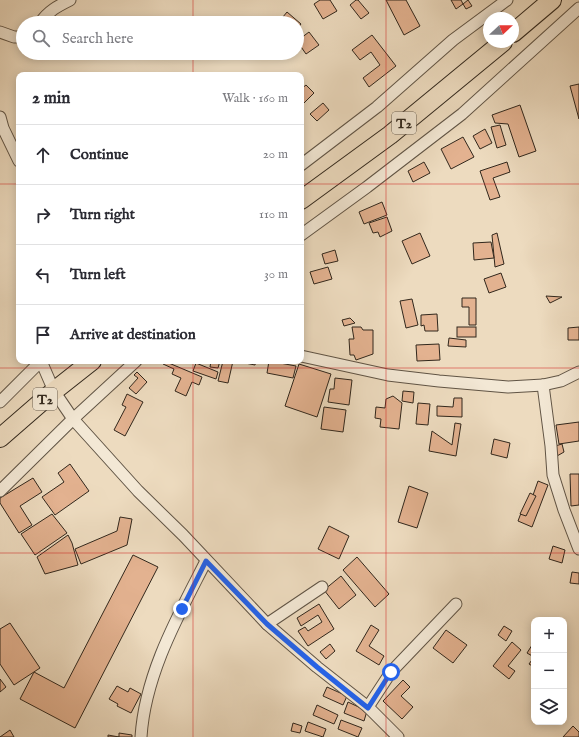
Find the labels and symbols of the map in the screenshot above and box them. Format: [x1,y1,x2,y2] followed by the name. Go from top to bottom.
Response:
[483,12,519,48] north arrow
[392,112,416,134] road number: T2
[33,388,57,410] road number: T2
[173,600,191,618] route end
[382,663,400,681] route start

